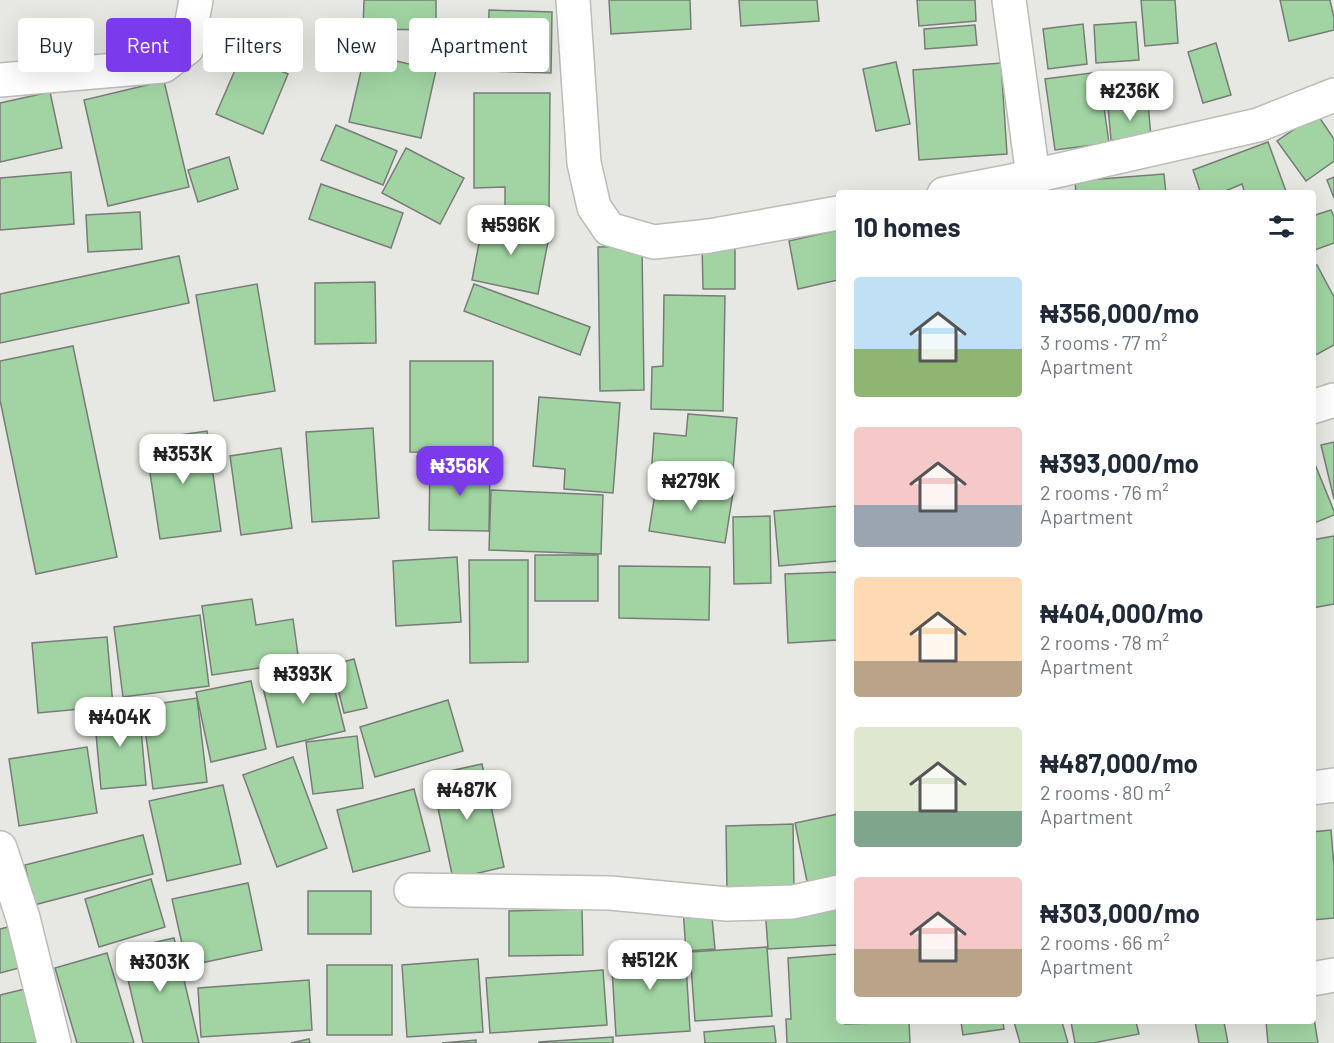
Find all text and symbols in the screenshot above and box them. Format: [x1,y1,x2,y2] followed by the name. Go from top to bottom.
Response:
[18,18,94,72] chip: Buy
[106,18,191,72] chip: Rent
[203,18,303,72] chip: Filters
[315,18,397,72] chip: New
[409,18,549,72] chip: Apartment
[1088,71,1172,122] pin: ₦236K
[1100,78,1160,102] text: ₦236K
[469,205,553,256] pin: ₦596K
[1265,210,1298,243] icon: filters
[854,211,961,242] text: 10 homes
[481,212,541,236] text: ₦596K
[1040,297,1199,328] text: ₦356,000/mo
[902,301,974,373] icon: home
[1040,330,1168,354] text: 3 rooms · 77 m²
[1040,354,1133,378] text: Apartment
[141,434,225,485] pin: ₦353K
[153,441,213,465] text: ₦353K
[418,446,502,497] pin: ₦356K
[1040,447,1199,478] text: ₦393,000/mo
[902,451,974,523] icon: home
[430,453,490,477] text: ₦356K
[649,461,733,512] pin: ₦279K
[662,468,720,492] text: ₦279K
[1040,480,1169,504] text: 2 rooms · 76 m²
[1040,504,1133,528] text: Apartment
[1040,597,1203,628] text: ₦404,000/mo
[902,601,974,673] icon: home
[1040,630,1169,654] text: 2 rooms · 78 m²
[261,654,345,705] pin: ₦393K
[1040,654,1133,678] text: Apartment
[273,661,333,685] text: ₦393K
[78,697,162,748] pin: ₦404K
[89,704,151,728] text: ₦404K
[1040,747,1198,778] text: ₦487,000/mo
[902,751,974,823] icon: home
[425,770,509,821] pin: ₦487K
[437,777,497,801] text: ₦487K
[1040,780,1171,804] text: 2 rooms · 80 m²
[1040,804,1133,828] text: Apartment
[1040,897,1200,928] text: ₦303,000/mo
[902,901,974,973] icon: home
[1040,930,1170,954] text: 2 rooms · 66 m²
[608,940,692,991] pin: ₦512K
[118,942,202,993] pin: ₦303K
[622,947,678,971] text: ₦512K
[130,949,190,973] text: ₦303K
[1040,954,1133,978] text: Apartment

